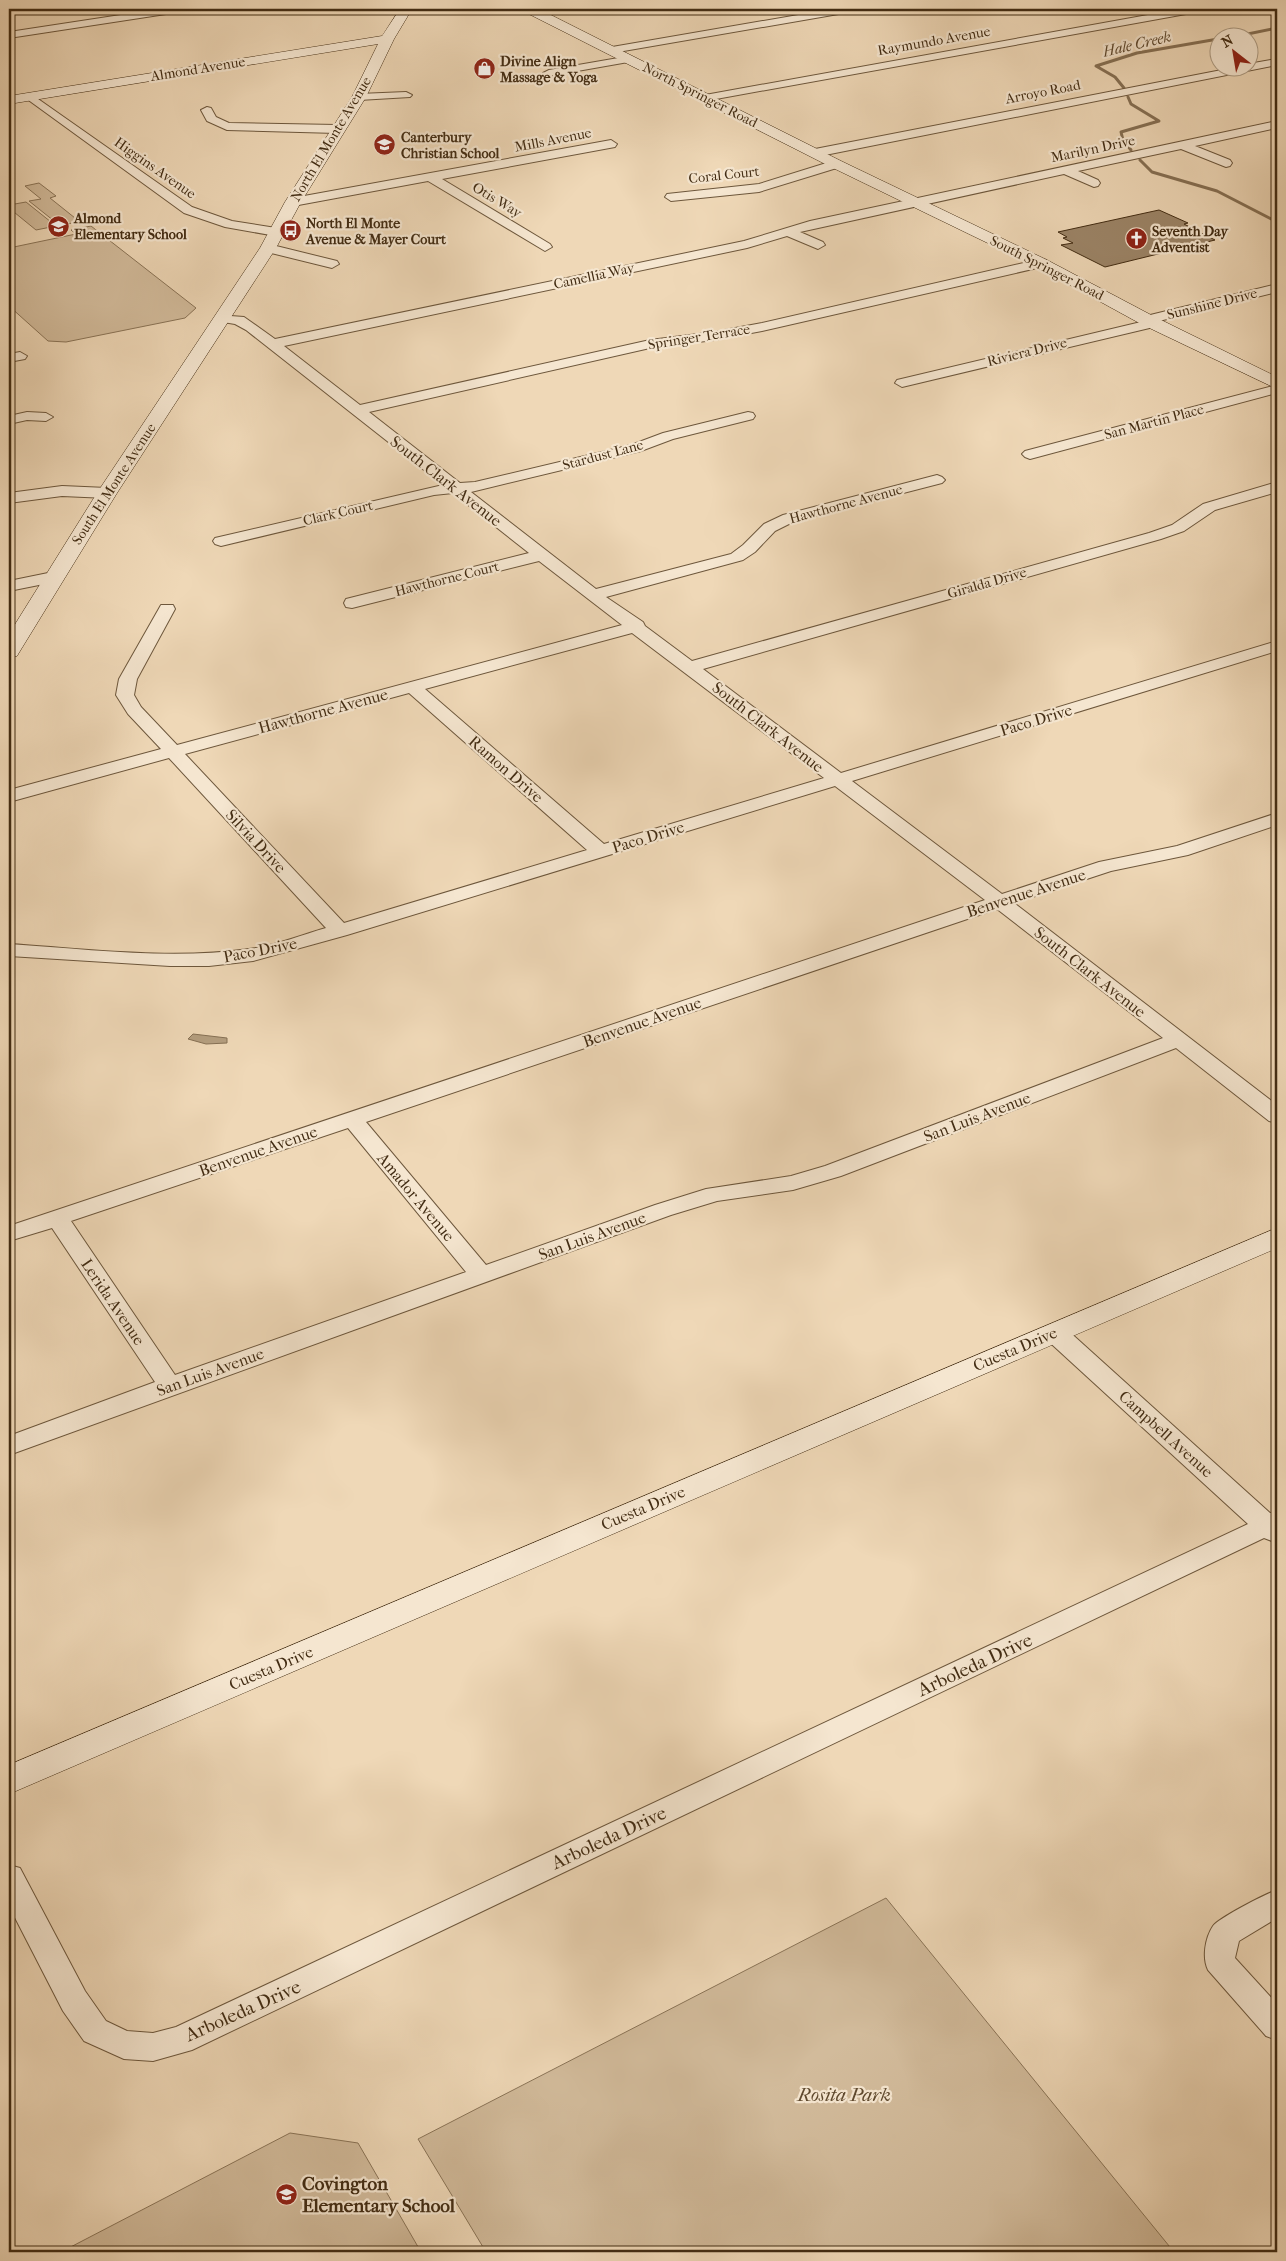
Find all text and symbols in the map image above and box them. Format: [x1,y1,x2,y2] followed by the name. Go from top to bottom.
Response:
[876,23,992,59] street label: Raymundo Avenue
[1100,27,1173,61] water label: Hale Creek
[1208,28,1258,78] north arrow
[1219,31,1237,51] text: N
[149,53,247,85] street label: Almond Avenue
[499,53,598,86] place label: Divine Align Massage & Yoga
[472,57,496,81] shop icon: Divine Align Massage & Yoga
[640,59,761,132] street label: North Springer Road
[287,74,375,204] street label: North El Monte Avenue
[1003,76,1082,108] street label: Arroyo Road
[513,124,593,156] street label: Mills Avenue
[401,129,500,162] place label: Canterbury Christian School
[1049,132,1137,166] street label: Marilyn Drive
[373,133,397,157] school or university icon: Canterbury Christian School
[111,134,199,202] street label: Higgins Avenue
[688,163,760,187] street label: Coral Court
[469,179,525,222] street label: Otis Way
[73,210,187,243] place label: Almond Elementary School
[46,214,70,238] school or university icon: Almond Elementary School
[305,215,447,248] place label: North El Monte Avenue & Mayer Court
[278,219,302,243] bus stop icon: North El Monte Avenue & Mayer Court
[1151,223,1229,256] place label: Seventh Day Adventist
[1124,227,1148,251] church icon: Seventh Day Adventist
[987,232,1107,304] street label: South Springer Road
[552,259,636,293] street label: Camellia Way
[1165,285,1259,323] street label: Sunshine Drive
[647,321,751,353] street label: Springer Terrace
[985,334,1069,370] street label: Riviera Drive
[1102,401,1206,443] street label: San Martin Place
[68,420,160,548] street label: South El Monte Avenue
[387,432,505,530] street label: South Clark Avenue
[561,436,645,474] street label: Stardust Lane
[787,481,905,527] street label: Hawthorne Avenue
[301,497,375,529] street label: Clark Court
[393,558,501,600] street label: Hawthorne Court
[945,564,1029,602] street label: Giralda Drive
[709,678,827,776] street label: South Clark Avenue
[256,685,390,737] street label: Hawthorne Avenue
[998,700,1075,740] street label: Paco Drive
[465,732,547,807] street label: Ramon Drive
[222,805,290,877] street label: Silvia Drive
[610,817,687,857] street label: Paco Drive
[964,865,1088,921] street label: Benvenue Avenue
[1031,923,1149,1021] street label: South Clark Avenue
[222,934,299,966] street label: Paco Drive
[580,993,704,1051] street label: Benvenue Avenue
[921,1088,1033,1146] street label: San Luis Avenue
[196,1122,320,1180] street label: Benvenue Avenue
[373,1148,459,1245] street label: Amador Avenue
[536,1208,648,1264] street label: San Luis Avenue
[77,1255,149,1349] street label: Lerida Avenue
[970,1323,1060,1375] street label: Cuesta Drive
[154,1344,266,1400] street label: San Luis Avenue
[1115,1387,1217,1481] street label: Campbell Avenue
[598,1482,688,1534] street label: Cuesta Drive
[913,1629,1036,1702] street label: Arboleda Drive
[226,1642,316,1694] street label: Cuesta Drive
[547,1802,670,1875] street label: Arboleda Drive
[181,1976,304,2047] street label: Arboleda Drive
[795,2084,891,2106] park label: Rosita Park
[302,2173,456,2217] place label: Covington Elementary School
[274,2183,298,2207] school or university icon: Covington Elementary School

